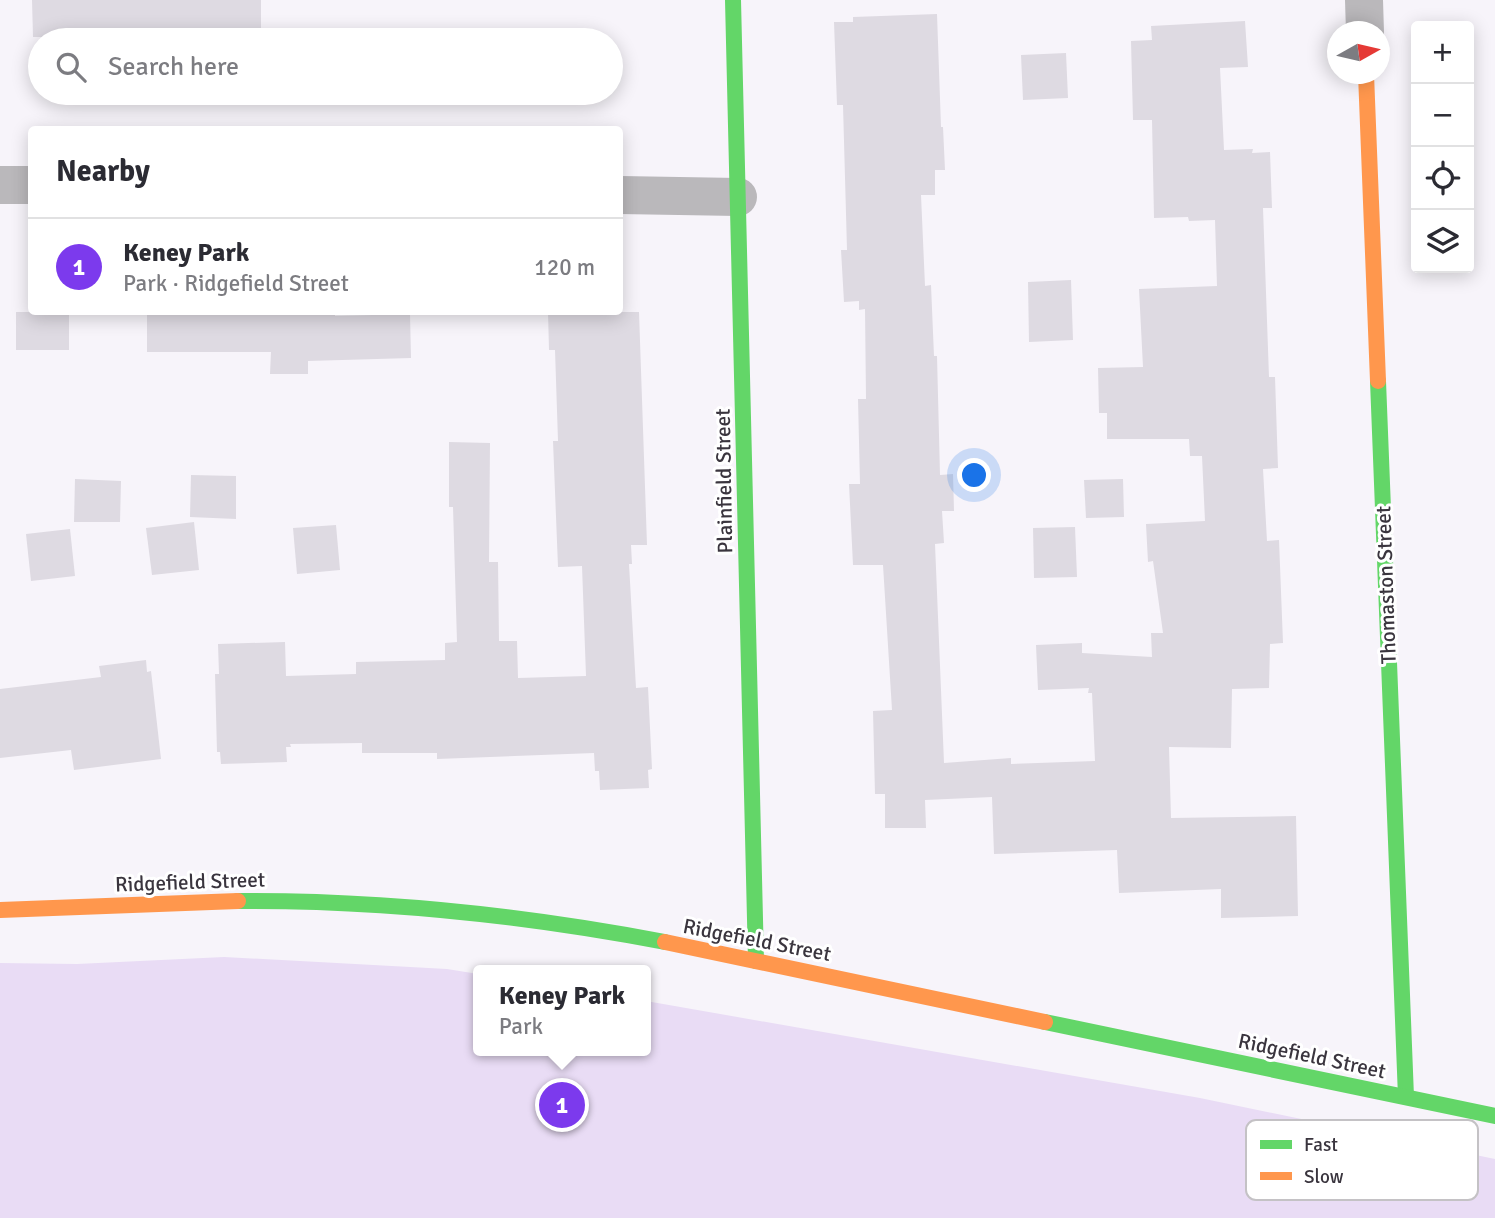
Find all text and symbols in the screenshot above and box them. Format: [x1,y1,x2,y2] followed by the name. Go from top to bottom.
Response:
[1327,21,1390,84] north arrow
[1411,21,1474,273] map controls
[1411,21,1474,84] button: +
[28,28,623,105] search box
[52,48,90,86] icon: search
[108,51,239,83] text: Search here
[1411,84,1474,147] button: −
[1411,147,1474,210] button: locate
[56,153,150,190] text: Nearby
[1411,210,1474,273] button: layers
[123,237,249,269] text: Keney Park
[73,253,85,282] text: 1
[534,253,595,282] text: 120 m
[123,269,349,298] text: Park · Ridgefield Street
[710,408,738,554] street label: Plainfield Street
[957,458,991,492] your location
[1370,506,1402,664] street label: Thomaston Street
[114,866,266,898] street label: Ridgefield Street
[681,913,833,967] street label: Ridgefield Street
[473,965,651,1056] popup
[499,980,625,1012] text: Keney Park
[499,1012,543,1041] text: Park
[1236,1028,1388,1084] street label: Ridgefield Street
[539,1079,585,1131] pin: 1
[1246,1120,1478,1200] legend
[1304,1133,1338,1157] text: Fast
[1304,1165,1344,1189] text: Slow

